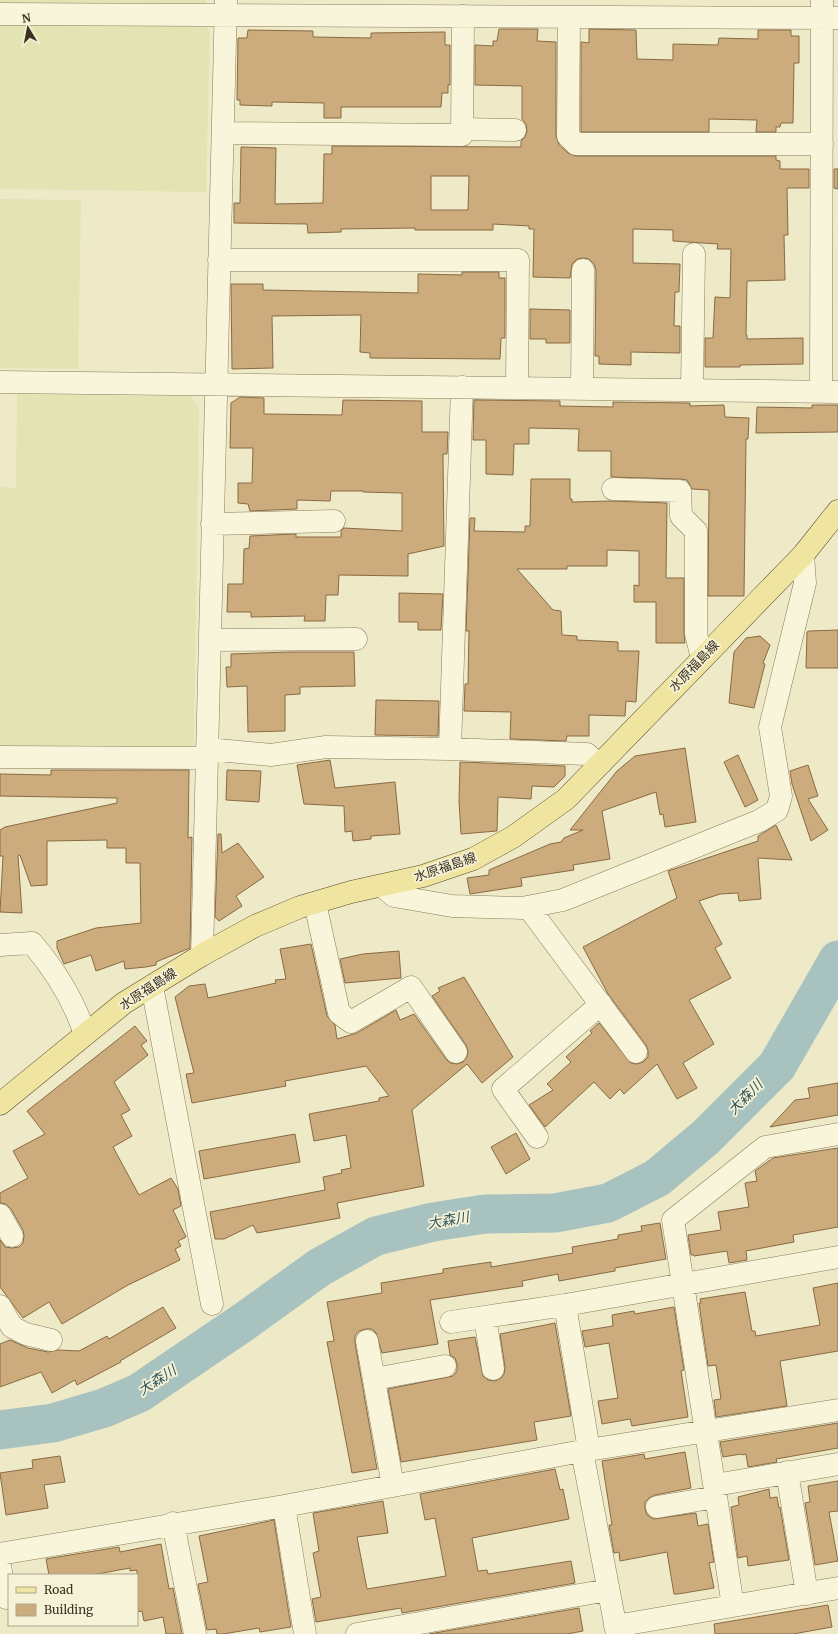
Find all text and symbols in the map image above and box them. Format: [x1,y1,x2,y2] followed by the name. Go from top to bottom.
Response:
[8,8,48,48] north arrow
[21,10,32,26] text: N
[665,637,723,695] street label: 水原福島線
[411,848,479,886] street label: 水原福島線
[116,964,180,1014] street label: 水原福島線
[724,1074,768,1118] water label: 大森川
[426,1207,472,1233] water label: 大森川
[134,1360,181,1399] water label: 大森川
[8,1574,138,1626] legend
[44,1582,73,1597] text: Road
[44,1602,94,1617] text: Building

